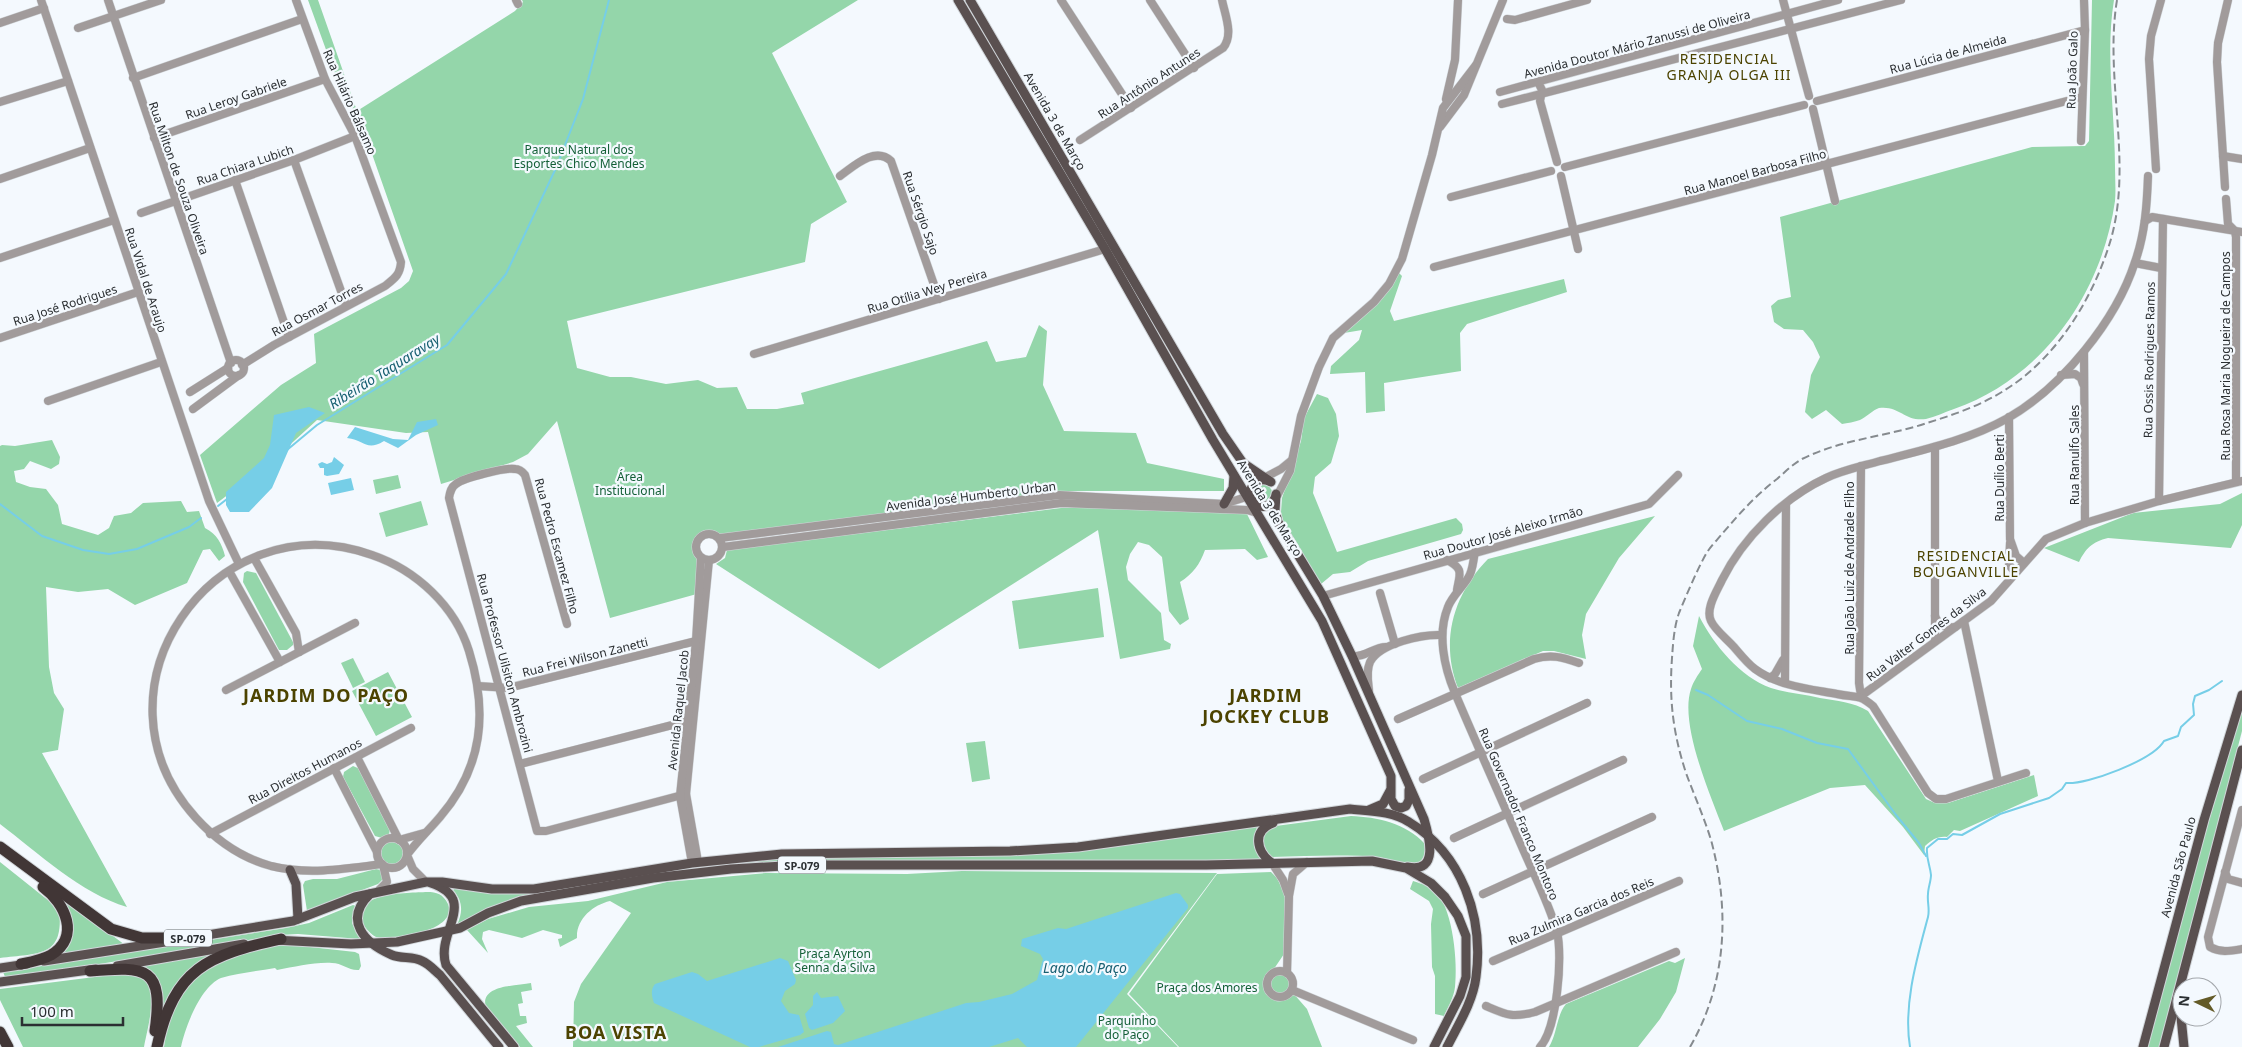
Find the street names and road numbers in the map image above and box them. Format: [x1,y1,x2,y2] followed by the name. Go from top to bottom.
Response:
[1522,6,1752,82] street label: Avenida Doutor Mário Zanussi de Oliveira
[1888,30,2008,78] street label: Rua Lúcia de Almeida
[2062,31,2082,109] street label: Rua João Galo
[1094,43,1204,123] street label: Rua Antônio Antunes
[319,47,381,157] street label: Rua Hilário Bálsamo
[1020,69,1090,173] street label: Avenida 3 de Março
[183,73,289,123] street label: Rua Leroy Gabriele
[145,99,213,257] street label: Rua Milton de Souza Oliveira
[194,140,296,190] street label: Rua Chiara Lubich
[1682,145,1828,199] street label: Rua Manoel Barbosa Filho
[899,169,943,257] street label: Rua Sérgio Sajo
[121,225,171,335] street label: Rua Vidal de Araujo
[2217,251,2234,461] street label: Rua Rosa Maria Nogueira de Campos
[865,265,989,317] street label: Rua Otília Wey Pereira
[268,278,366,340] street label: Rua Osmar Torres
[11,280,119,330] street label: Rua José Rodrigues
[2139,281,2159,438] street label: Rua Ossis Rodrigues Ramos
[2066,405,2083,505] street label: Rua Ranulfo Sales
[1991,434,2008,522] street label: Rua Duílio Berti
[1233,456,1307,560] street label: Avenida 3 de Março
[531,476,583,616] street label: Rua Pedro Escamez Filho
[885,477,1057,515] street label: Avenida José Humberto Urban
[1841,481,1858,655] street label: Rua João Luiz de Andrade Filho
[1421,502,1585,564] street label: Rua Doutor José Aleixo Irmão
[473,571,537,755] street label: Rua Professor Uilsiton Ambrozini
[1862,583,1990,685] street label: Rua Valter Gomes da Silva
[520,633,650,681] street label: Rua Frei Wilson Zanetti
[663,649,693,771] street label: Avenida Raquel Jacob
[1475,725,1563,903] street label: Rua Governador Franco Montoro
[245,734,365,808] street label: Rua Direitos Humanos
[2156,815,2200,919] street label: Avenida São Paulo
[778,856,826,874] road number: SP-079
[1506,873,1657,949] street label: Rua Zulmira Garcia dos Reis
[164,930,212,946] road number: SP-079

